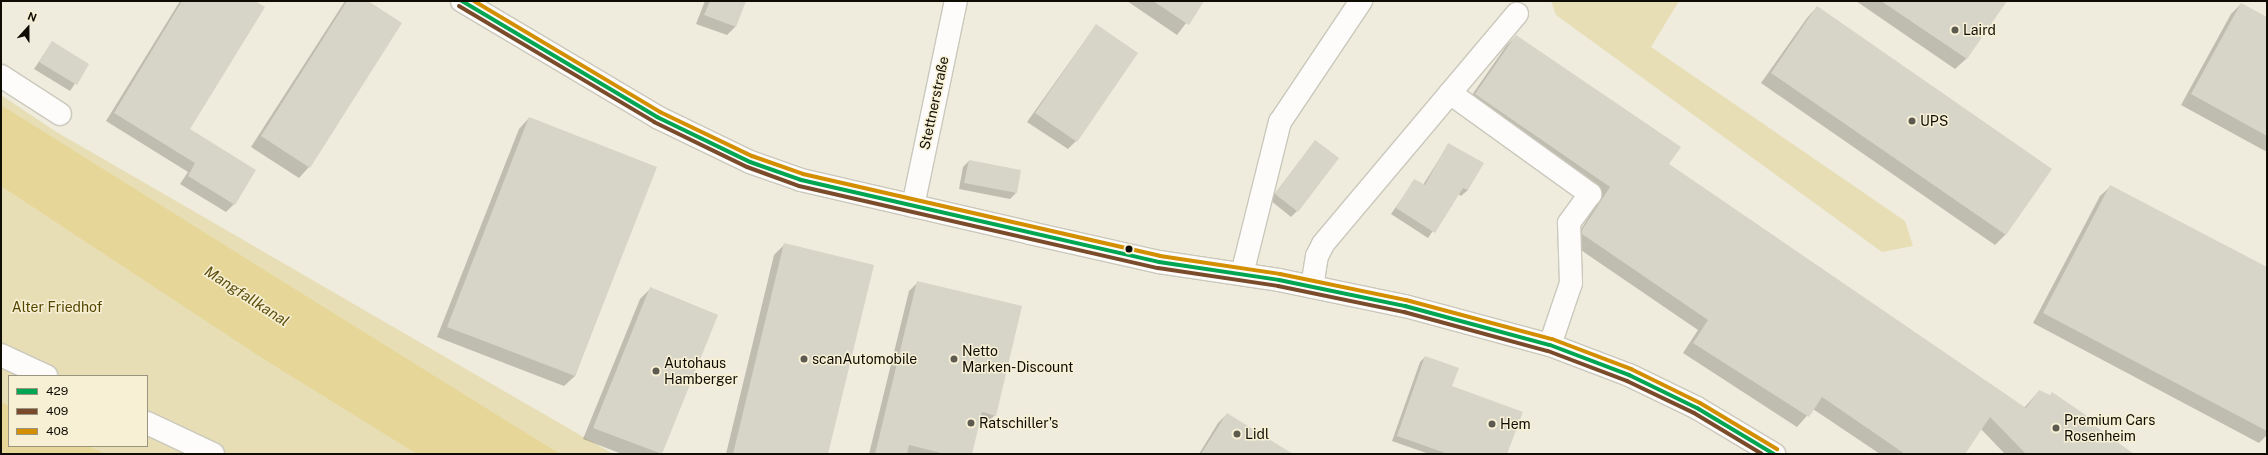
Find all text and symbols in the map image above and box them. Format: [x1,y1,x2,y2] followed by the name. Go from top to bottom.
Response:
[8,8,48,48] north arrow
[26,10,38,24] text: N
[1963,22,1996,38] place label: Laird
[1950,25,1960,35] marker: Laird
[916,55,952,151] street label: Stettnerstraße
[1920,113,1948,129] place label: UPS
[1907,116,1917,126] marker: UPS
[1124,244,1134,254] unlabelled marker
[201,262,293,330] water label: Mangfallkanal
[12,299,102,315] park label: Alter Friedhof
[962,343,1074,376] place label: Netto Marken-Discount
[812,351,917,367] place label: scanAutomobile
[799,354,809,364] marker: scanAutomobile
[949,354,959,364] marker: Netto Marken-Discount
[664,355,738,388] place label: Autohaus Hamberger
[651,366,661,376] marker: Autohaus Hamberger
[8,375,148,447] legend
[46,384,68,398] text: 429
[46,404,68,418] text: 409
[2064,412,2155,444] place label: Premium Cars Rosenheim
[979,415,1058,431] place label: Ratschiller's
[1500,416,1531,432] place label: Hem
[966,418,976,428] marker: Ratschiller's
[1487,419,1497,429] marker: Hem
[2051,423,2061,433] marker: Premium Cars Rosenheim
[46,424,69,438] text: 408
[1245,426,1269,442] place label: Lidl
[1232,429,1242,439] marker: Lidl

